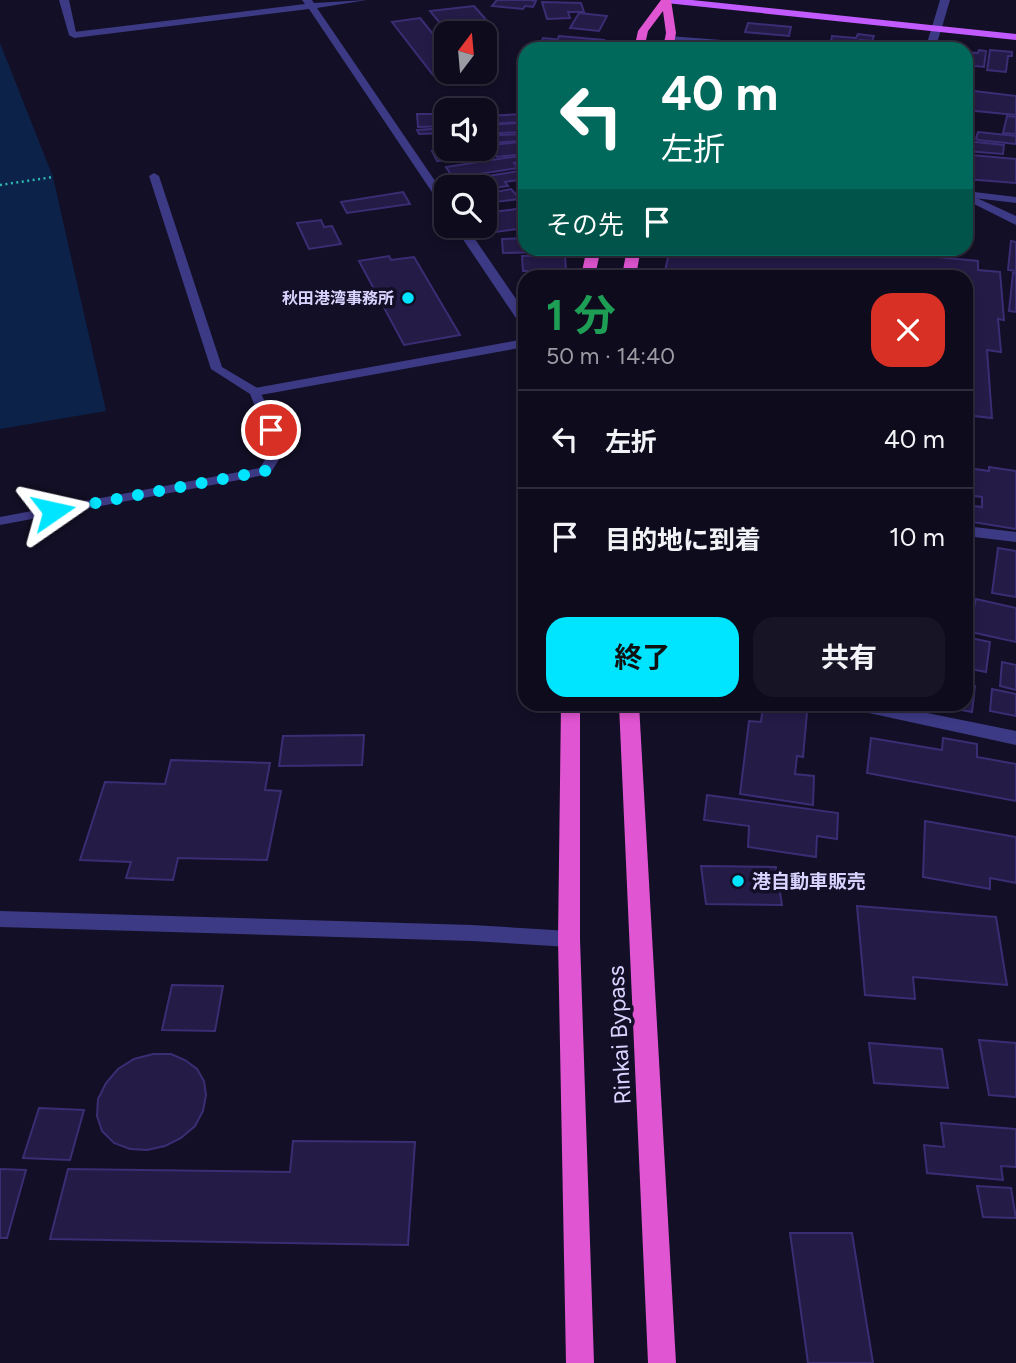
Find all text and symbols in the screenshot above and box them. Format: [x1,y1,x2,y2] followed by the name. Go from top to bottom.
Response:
[434,21,497,84] north arrow
[434,21,497,238] map controls
[661,63,778,122] text: 40 m
[546,70,637,161] icon: left
[434,98,497,161] button: sound
[661,130,725,168] text: 左折
[434,175,497,238] button: search
[638,203,676,241] icon: arrive
[546,209,624,241] text: その先
[282,289,394,308] place label: 秋田港湾事務所
[400,290,416,306] marker: 秋田港湾事務所
[546,290,616,341] text: 1 分
[871,293,945,367] button: close
[546,342,675,370] text: 50 m · 14:40
[241,400,301,460] pin
[252,411,290,449] icon: arrive
[546,420,584,458] icon: left
[884,423,945,455] text: 40 m
[605,426,657,458] text: 左折
[16,474,90,548] position arrow
[546,518,584,556] icon: arrive
[889,521,945,553] text: 10 m
[605,524,761,556] text: 目的地に到着
[546,617,739,697] button: 終了
[753,617,945,697] button: 共有
[752,870,866,893] place label: 港自動車販売
[730,873,746,889] marker: 港自動車販売
[601,965,637,1105] street label: Rinkai Bypass

